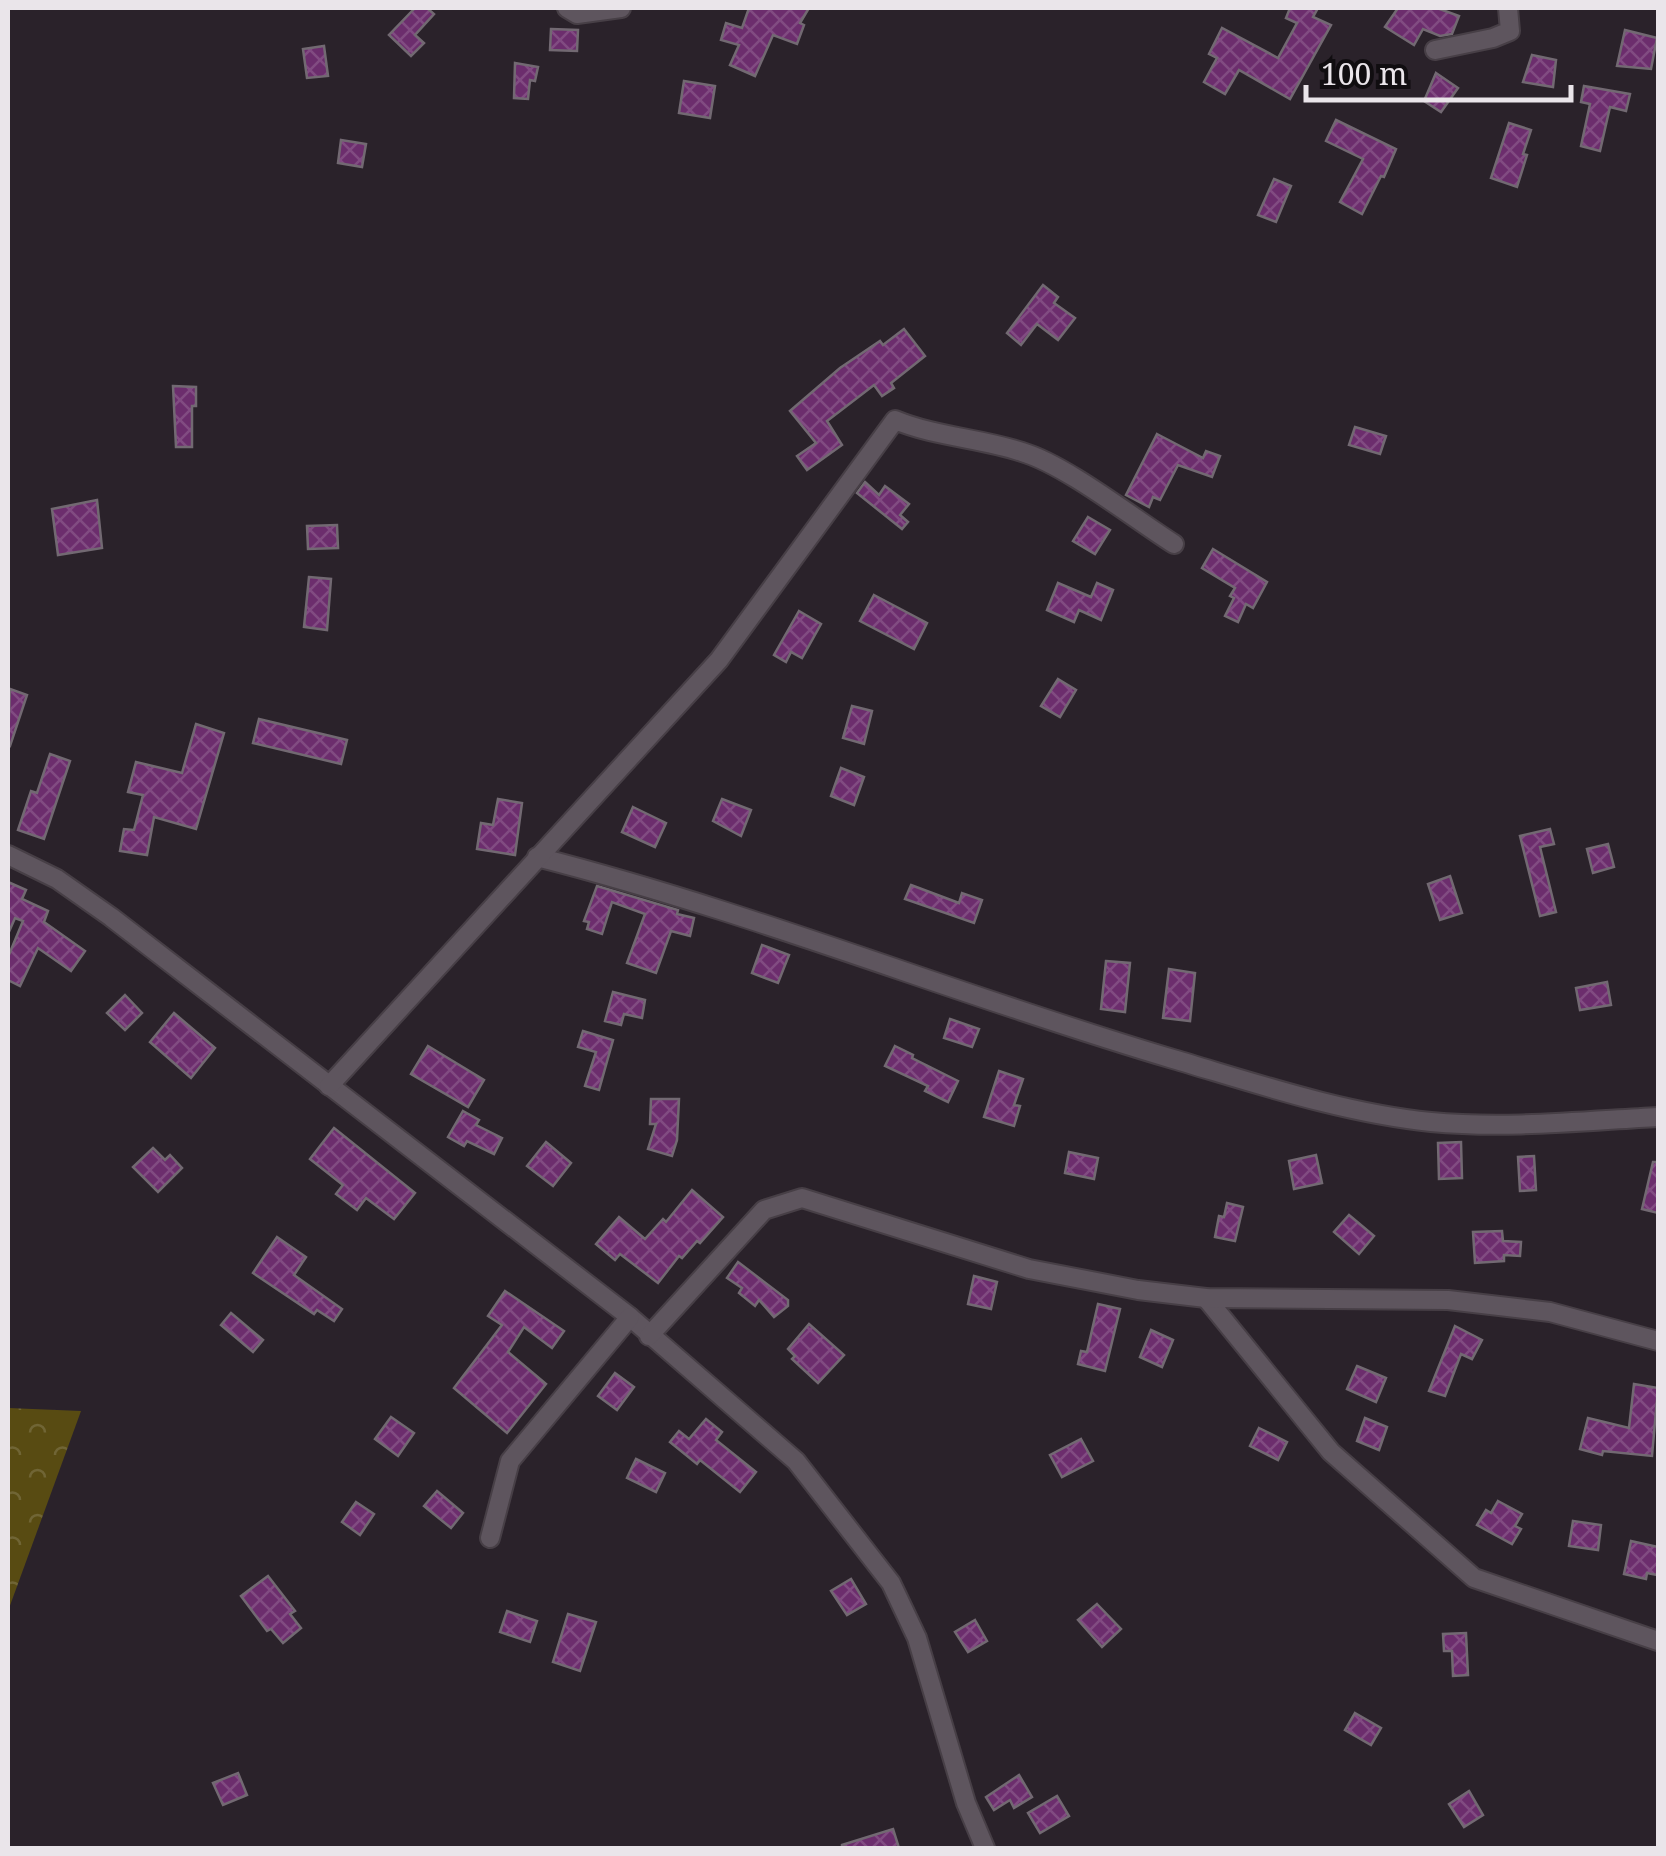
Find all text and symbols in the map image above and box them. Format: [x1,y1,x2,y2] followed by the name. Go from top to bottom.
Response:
[1306,40,1571,102] scale bar
[1321,53,1407,94] text: 100 m

